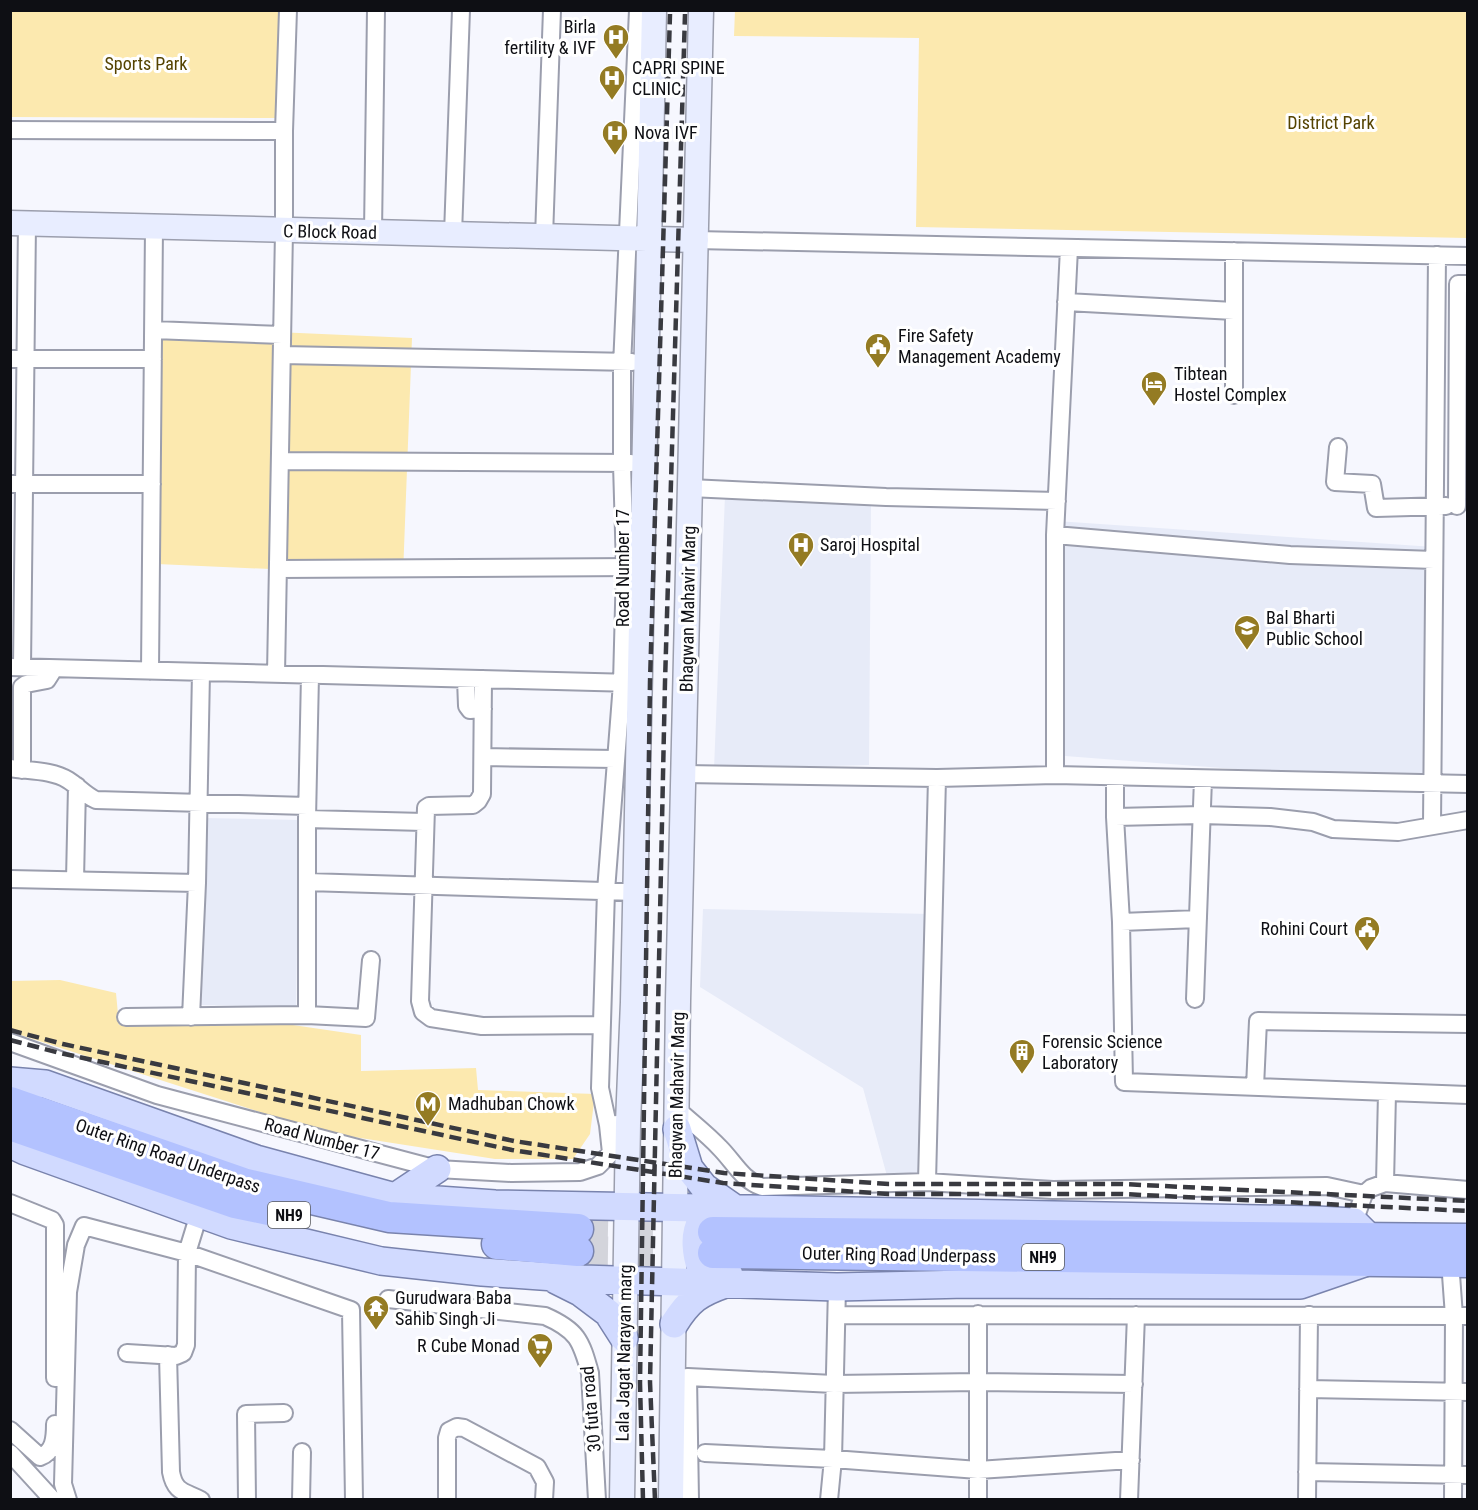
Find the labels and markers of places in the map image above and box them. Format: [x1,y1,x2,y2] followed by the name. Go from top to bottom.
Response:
[504,16,596,58] place label: Birla fertility & IVF
[601,22,631,60] hospital icon: Birla fertility & IVF
[632,57,725,99] place label: CAPRI SPINE CLINIC
[597,63,627,101] hospital icon: CAPRI SPINE CLINIC
[600,118,630,156] hospital icon: Nova IVF
[634,122,698,143] place label: Nova IVF
[898,325,1061,367] place label: Fire Safety Management Academy
[863,331,893,369] public building icon: Fire Safety Management Academy
[1174,363,1287,405] place label: Tibtean Hostel Complex
[1139,369,1169,407] hotel icon: Tibtean Hostel Complex
[786,530,816,568] hospital icon: Saroj Hospital
[820,534,920,555] place label: Saroj Hospital
[1266,607,1363,649] place label: Bal Bharti Public School
[1232,613,1262,651] school or university icon: Bal Bharti Public School
[1352,914,1382,952] public building icon: Rohini Court
[1260,918,1348,939] place label: Rohini Court
[1042,1031,1162,1073] place label: Forensic Science Laboratory
[1007,1037,1037,1075] building icon: Forensic Science Laboratory
[413,1089,443,1127] metro station icon: Madhuban Chowk
[448,1093,575,1114] place label: Madhuban Chowk
[395,1287,512,1329] place label: Gurudwara Baba Sahib Singh Ji
[361,1293,391,1331] temple icon: Gurudwara Baba Sahib Singh Ji
[525,1331,555,1369] supermarket icon: R Cube Monad
[417,1335,520,1356] place label: R Cube Monad

